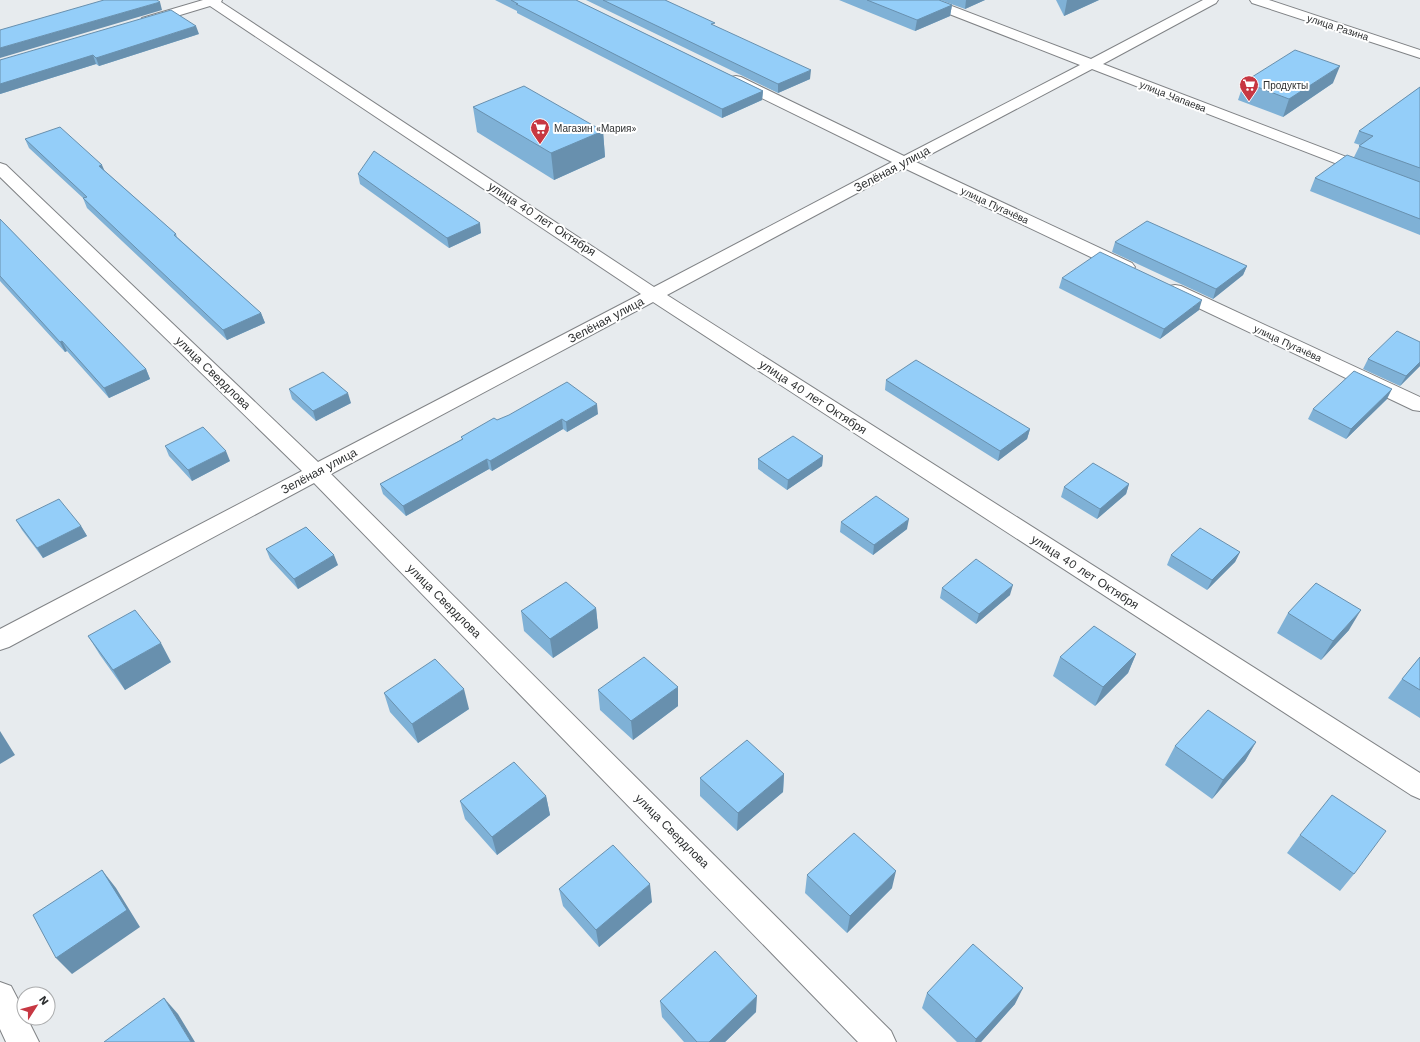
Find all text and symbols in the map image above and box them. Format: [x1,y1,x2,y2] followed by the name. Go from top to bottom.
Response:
[1306,12,1370,43] street label: улица Разина
[1238,74,1260,102] supermarket icon: Продукты
[1138,79,1208,114] street label: улица Чапаева
[1263,80,1308,91] place label: Продукты
[529,117,551,145] supermarket icon: Магазин «Мария»
[554,123,636,134] place label: Магазин «Мария»
[852,143,933,195] street label: Зелёная улица
[486,179,598,259] street label: улица 40 лет Октября
[959,185,1031,226] street label: улица Пугачёва
[566,294,647,346] street label: Зелёная улица
[1252,323,1324,364] street label: улица Пугачёва
[173,334,254,413] street label: улица Свердлова
[757,357,869,437] street label: улица 40 лет Октября
[279,445,360,497] street label: Зелёная улица
[1029,532,1141,612] street label: улица 40 лет Октября
[404,561,484,641] street label: улица Свердлова
[632,791,712,871] street label: улица Свердлова
[16,986,56,1026] north arrow
[36,993,51,1008] text: N

